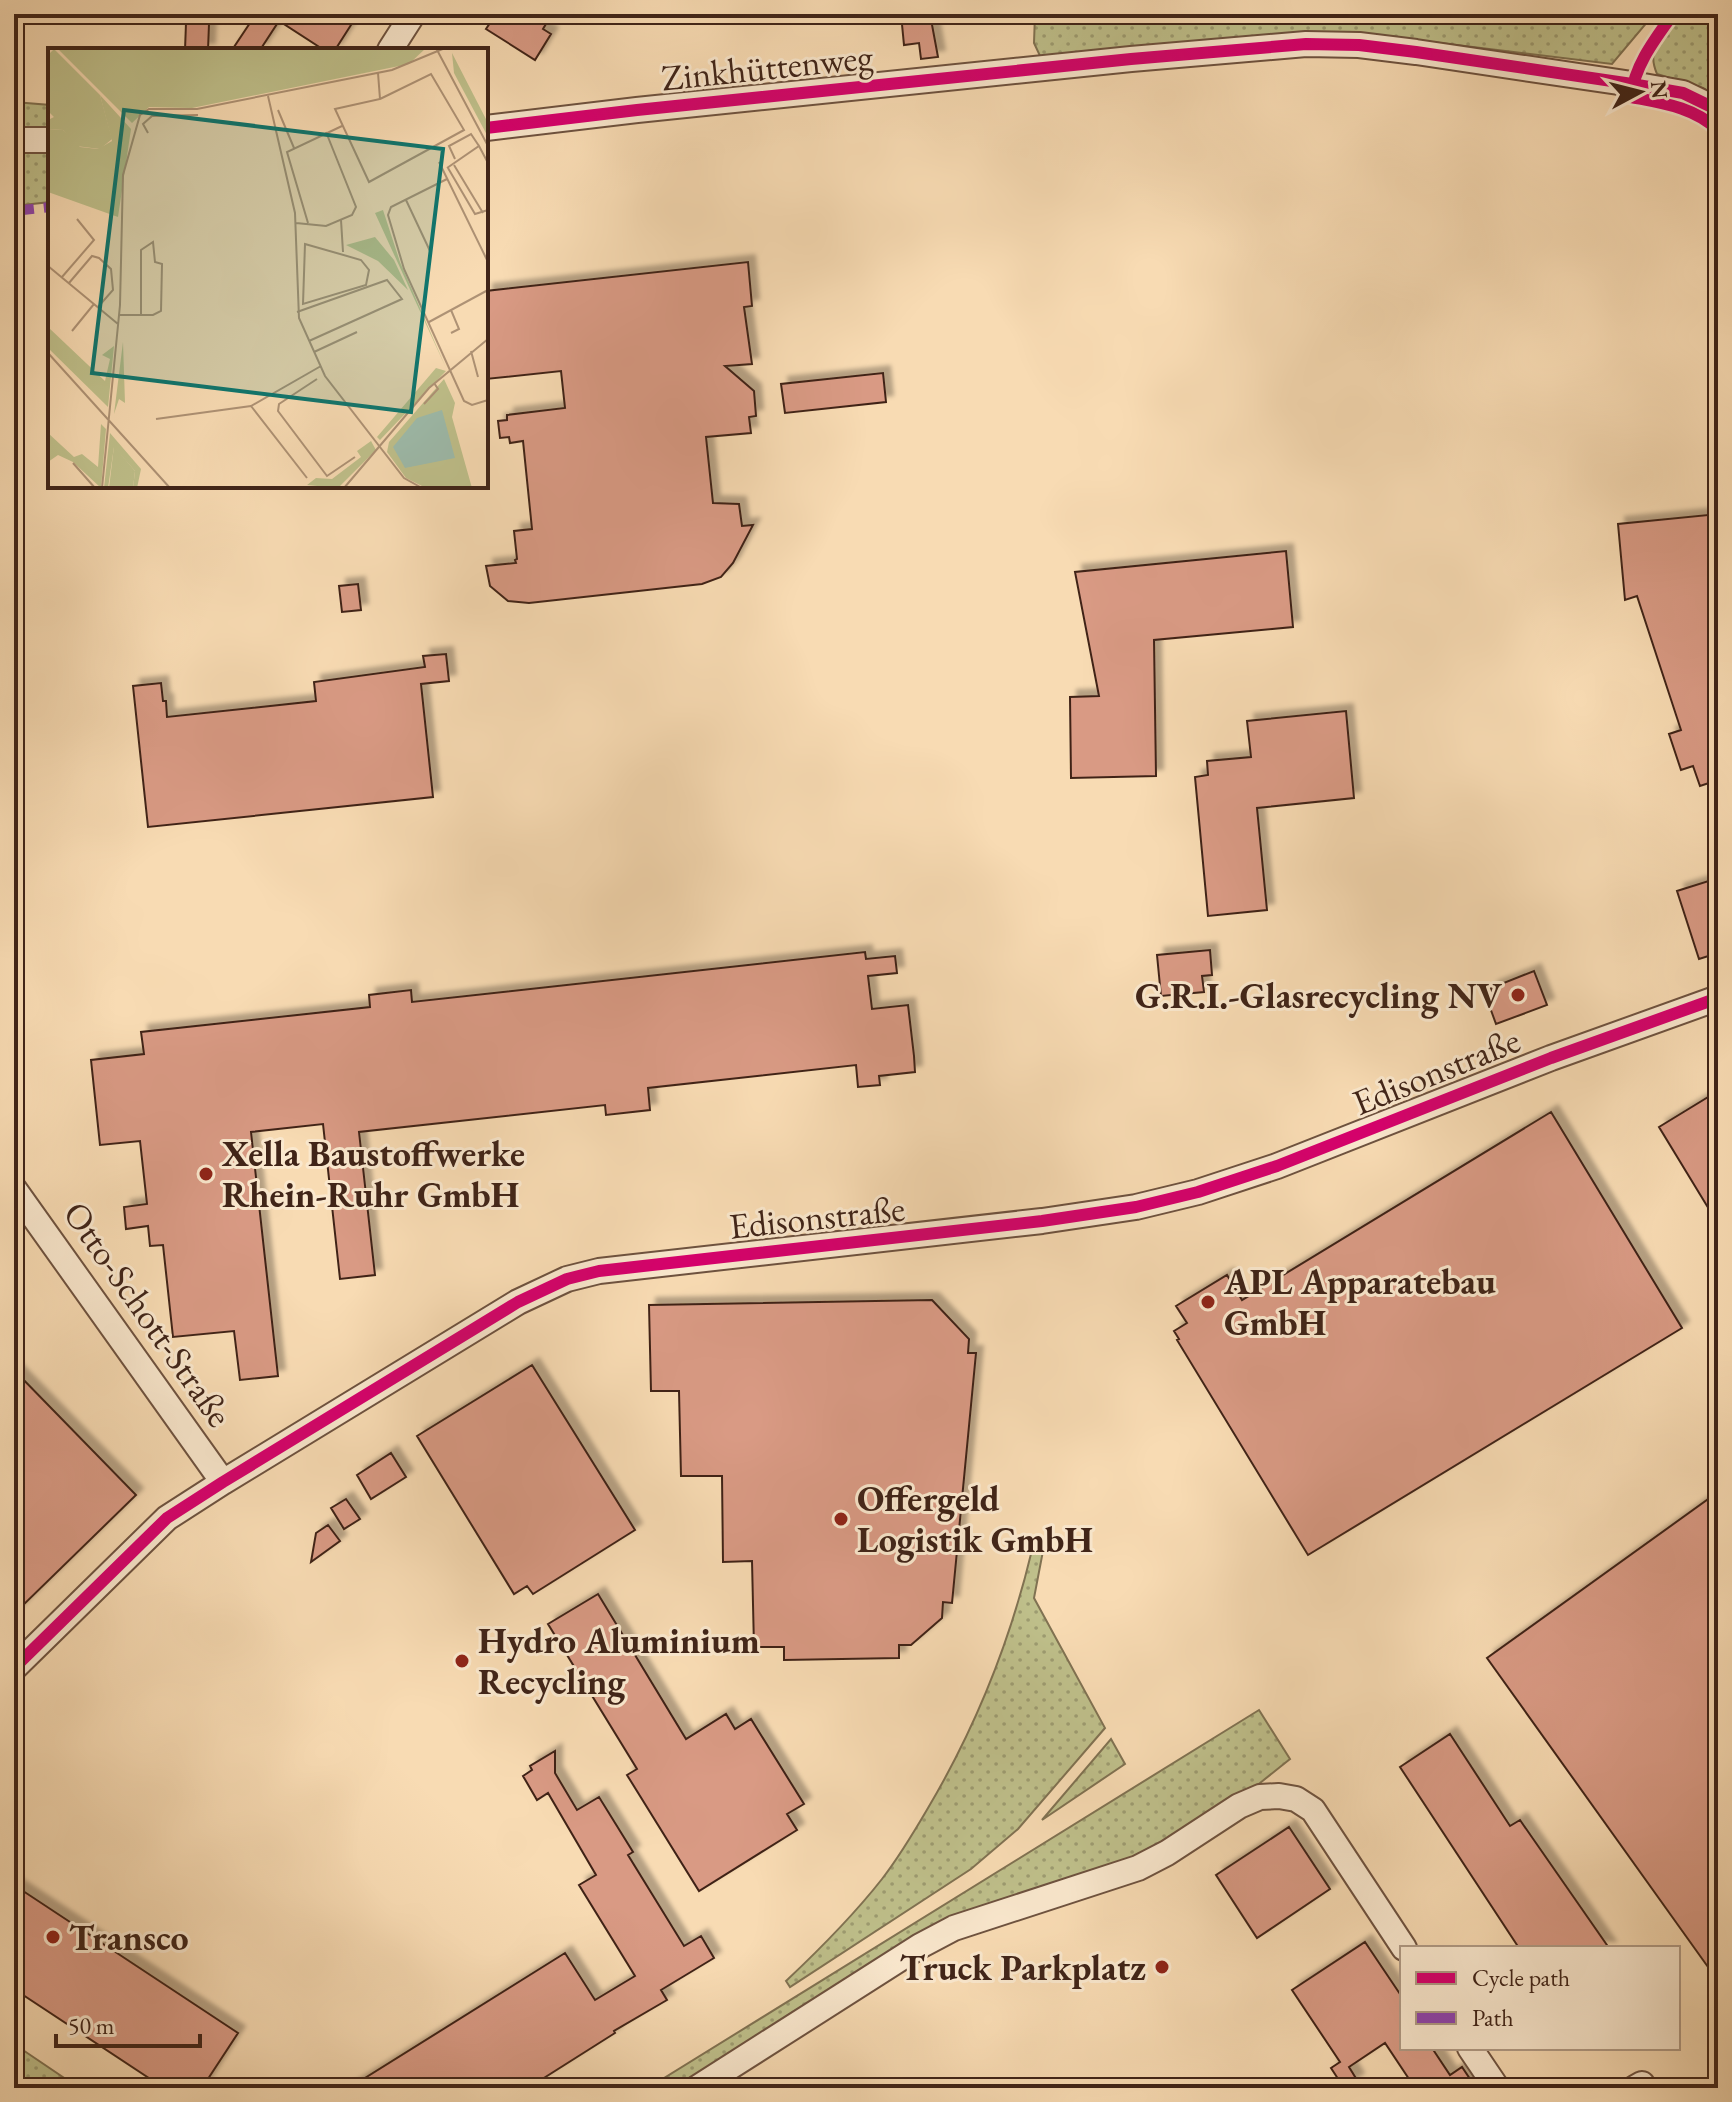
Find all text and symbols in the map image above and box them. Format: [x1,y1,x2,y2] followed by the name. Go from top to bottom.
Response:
[659,33,875,101] street label: Zinkhüttenweg
[48,48,488,488] inset map
[1600,52,1680,132] north arrow
[1644,79,1675,100] text: N
[1135,972,1503,1019] place label: G.R.I.-Glasrecycling NV
[1509,986,1527,1004] marker: G.R.I.-Glasrecycling NV
[1345,1016,1527,1126] street label: Edisonstraße
[221,1130,525,1218] place label: Xella Baustoffwerke Rhein-Ruhr GmbH
[197,1165,215,1183] marker: Xella Baustoffwerke Rhein-Ruhr GmbH
[727,1184,907,1250] street label: Edisonstraße
[53,1192,243,1436] street label: Otto-Schott-Straße
[1223,1258,1496,1346] place label: APL Apparatebau GmbH
[1199,1293,1217,1311] marker: APL Apparatebau GmbH
[857,1475,1093,1563] place label: Offergeld Logistik GmbH
[832,1510,850,1528] marker: Offergeld Logistik GmbH
[478,1617,760,1705] place label: Hydro Aluminium Recycling
[453,1652,471,1670] marker: Hydro Aluminium Recycling
[69,1914,189,1961] place label: Transco
[44,1928,62,1946] marker: Transco
[900,1944,1146,1991] place label: Truck Parkplatz
[1400,1946,1680,2050] legend
[1153,1958,1171,1976] marker: Truck Parkplatz
[1472,1962,1570,1993] text: Cycle path
[56,1998,200,2048] scale bar
[1472,2002,1514,2033] text: Path
[68,2010,115,2041] text: 50 m

